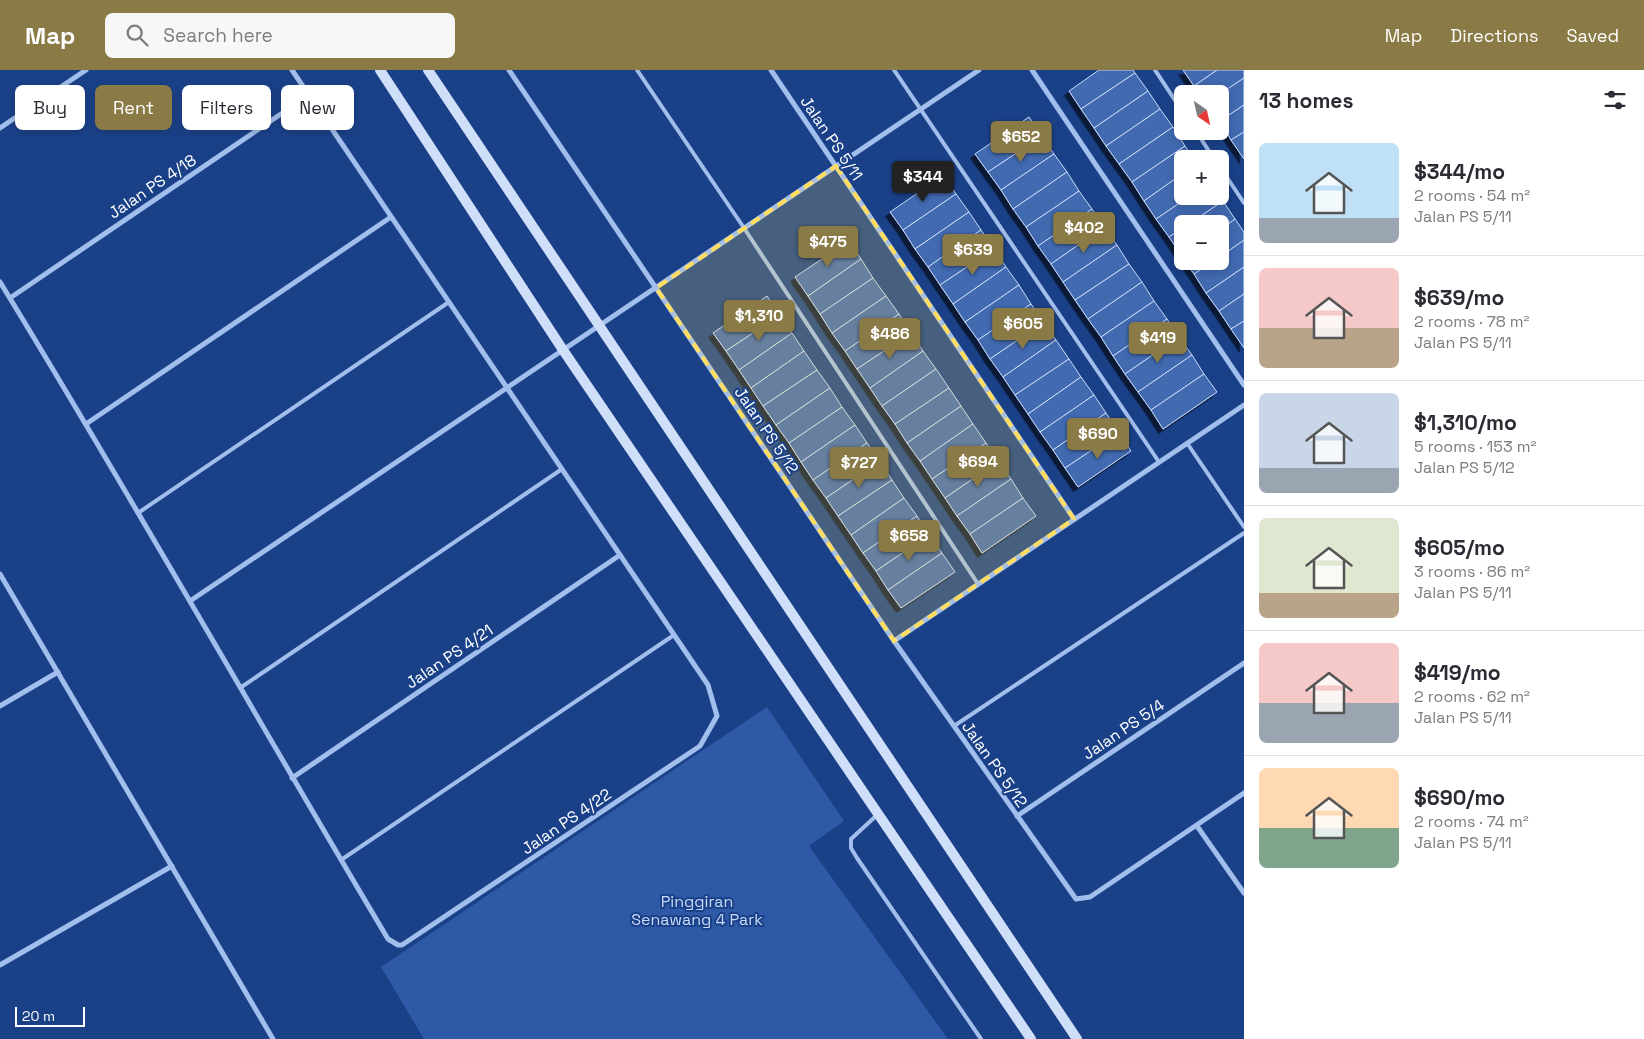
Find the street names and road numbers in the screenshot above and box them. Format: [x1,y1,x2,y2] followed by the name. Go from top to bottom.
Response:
[796,92,868,185] street label: Jalan PS 5/11
[104,149,200,223] street label: Jalan PS 4/18
[730,383,803,478] street label: Jalan PS 5/12
[401,619,497,693] street label: Jalan PS 4/21
[1078,694,1168,765] street label: Jalan PS 5/4
[957,717,1032,812] street label: Jalan PS 5/12
[517,784,615,859] street label: Jalan PS 4/22

